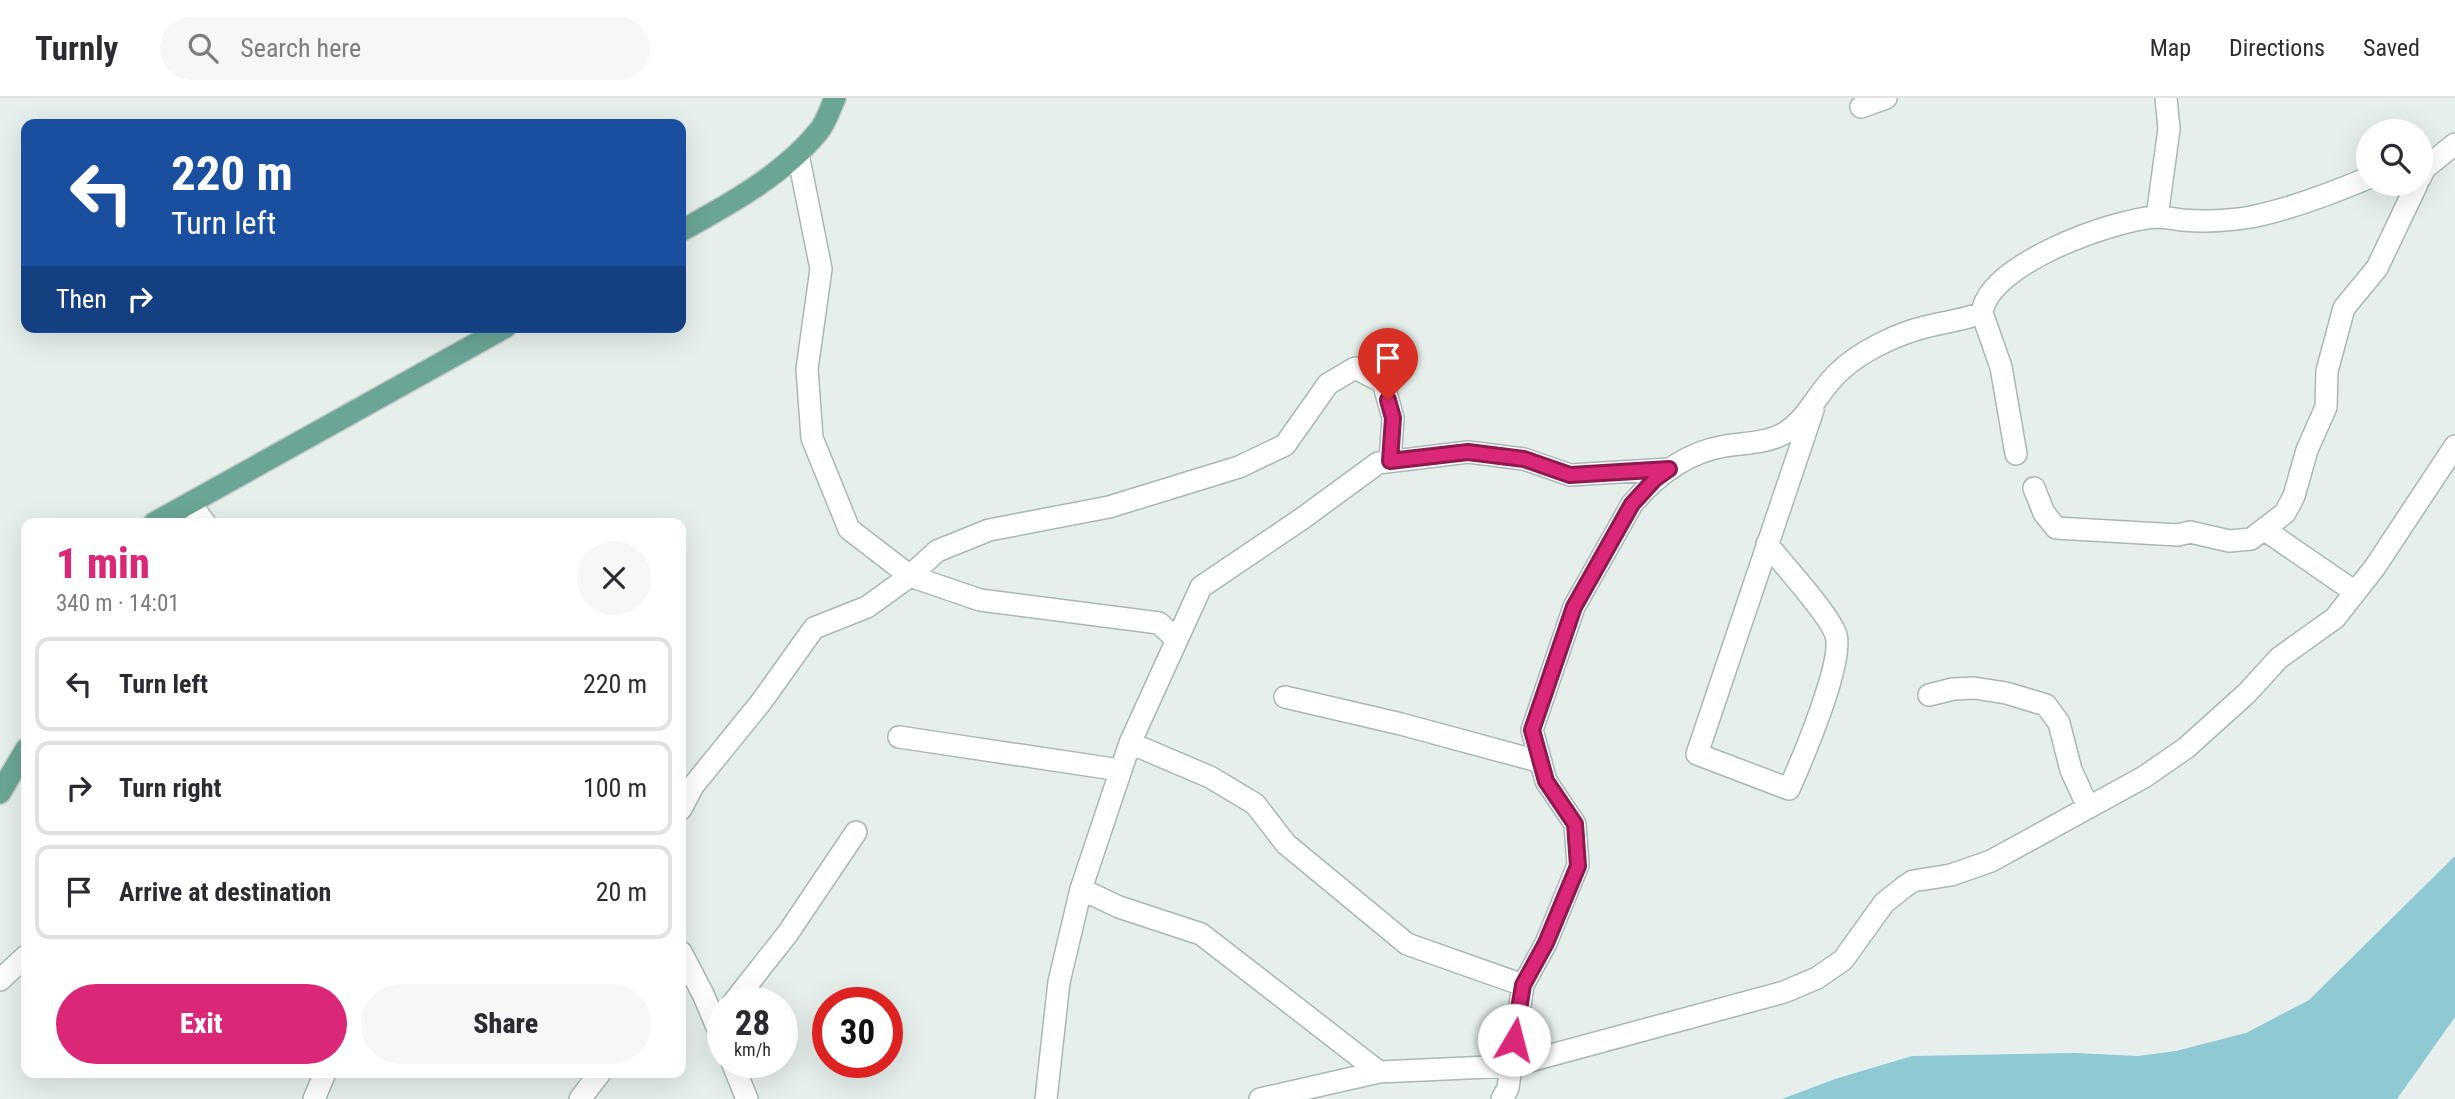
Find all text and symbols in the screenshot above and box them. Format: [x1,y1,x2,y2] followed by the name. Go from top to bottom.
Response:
[160,17,650,80] search box
[35,29,118,68] text: Turnly
[184,29,222,67] icon: search
[240,33,361,63] text: Search here
[2150,34,2191,62] text: Map
[2229,34,2325,62] text: Directions
[2363,34,2420,62] text: Saved
[2356,119,2433,196] map controls
[2356,119,2433,196] button: search
[171,145,293,202] text: 220 m
[56,147,147,238] icon: left
[171,204,276,242] text: Turn left
[121,280,159,318] icon: right
[56,284,107,314] text: Then
[1358,328,1418,400] pin
[1369,339,1407,377] icon: arrive
[56,539,150,588] text: 1 min
[577,541,651,615] button: close
[56,590,180,617] text: 340 m · 14:01
[60,665,98,703] icon: left
[119,669,208,699] text: Turn left
[583,669,647,699] text: 220 m
[60,769,98,807] icon: right
[119,773,221,803] text: Turn right
[583,773,647,803] text: 100 m
[60,873,98,911] icon: arrive
[119,877,331,907] text: Arrive at destination
[596,877,647,907] text: 20 m
[56,984,347,1064] button: Exit
[361,984,651,1064] button: Share
[812,987,903,1078] speed limit sign: 30
[735,1003,770,1044] text: 28
[1477,1003,1551,1077] position arrow
[734,1039,771,1060] text: km/h

